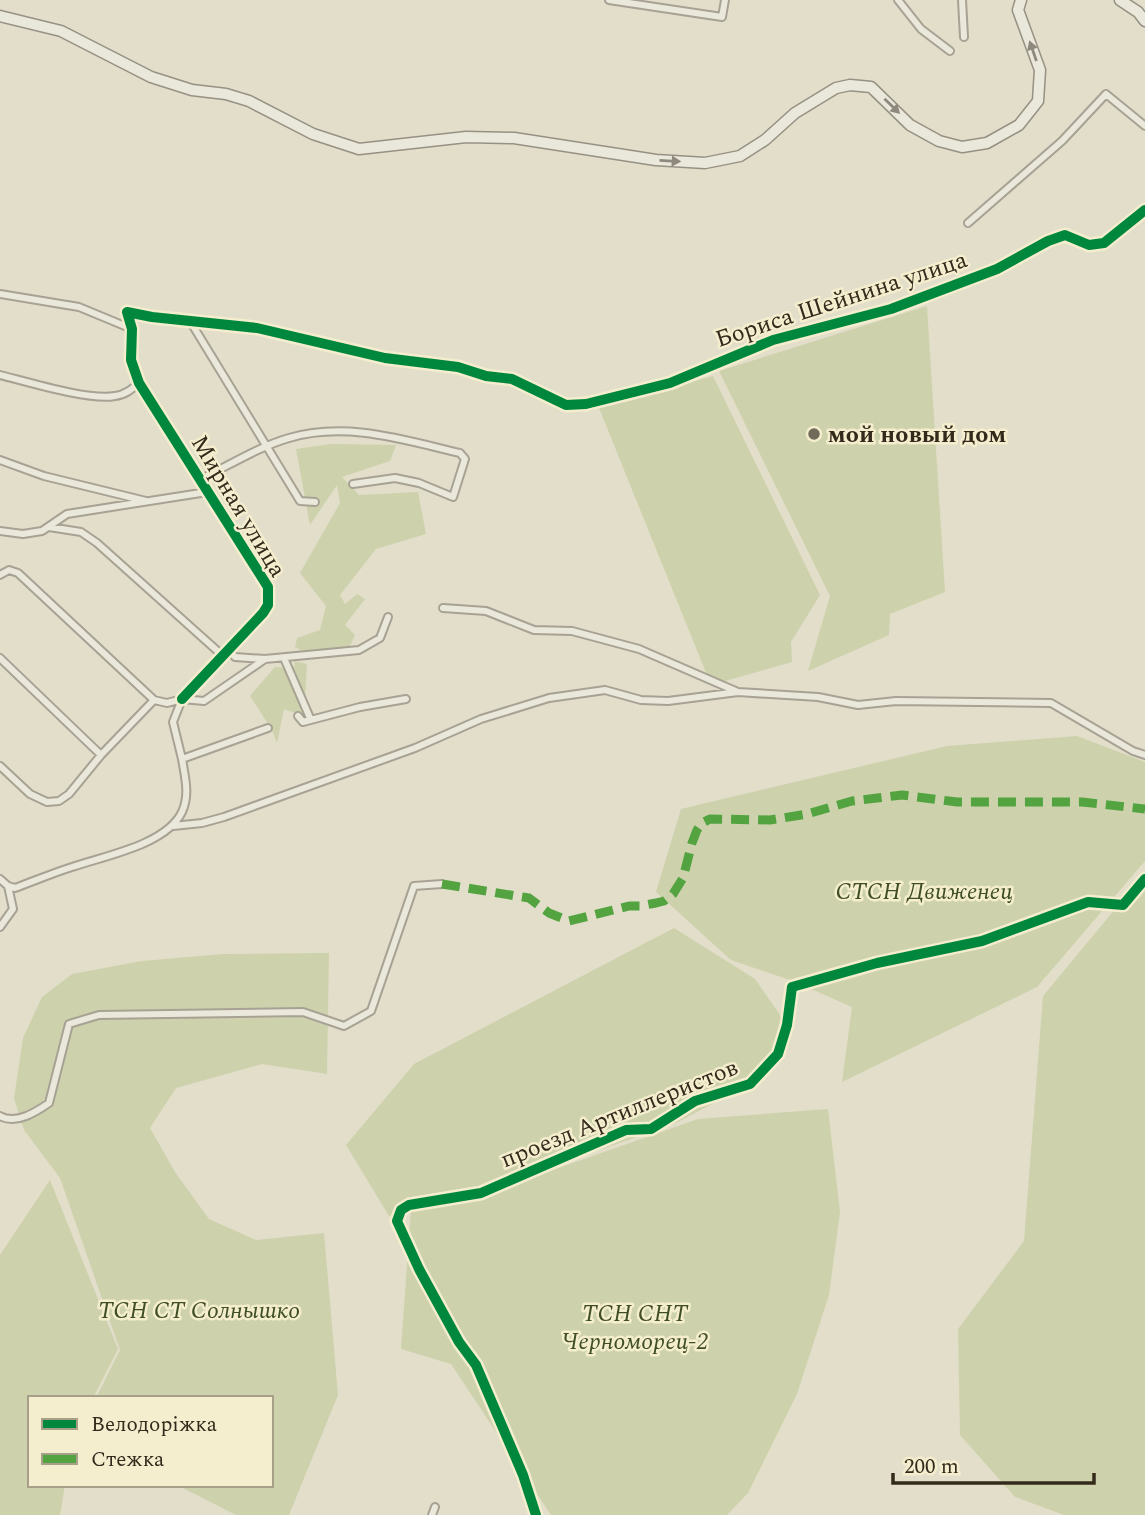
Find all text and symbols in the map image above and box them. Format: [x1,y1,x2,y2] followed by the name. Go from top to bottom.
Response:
[1027,40,1038,61] one-way arrow
[883,98,900,114] one-way arrow
[660,156,682,167] one-way arrow
[711,242,972,358] street label: Бориса Шейнина улица
[828,417,1006,453] place label: мой новый дом
[806,426,822,442] marker: мой новый дом
[181,428,295,585] street label: Мирная улица
[835,874,1013,910] park label: СТСН Движенец
[495,1050,744,1178] street label: проезд Артиллеристов
[98,1293,300,1329] park label: ТСН СТ Солнышко
[562,1296,708,1360] park label: ТСН СНТ Черноморец-2
[28,1396,273,1487] legend
[91,1409,218,1441] text: Велодоріжка
[893,1442,1094,1486] scale bar
[91,1444,165,1476] text: Стежка
[904,1451,959,1483] text: 200 m

